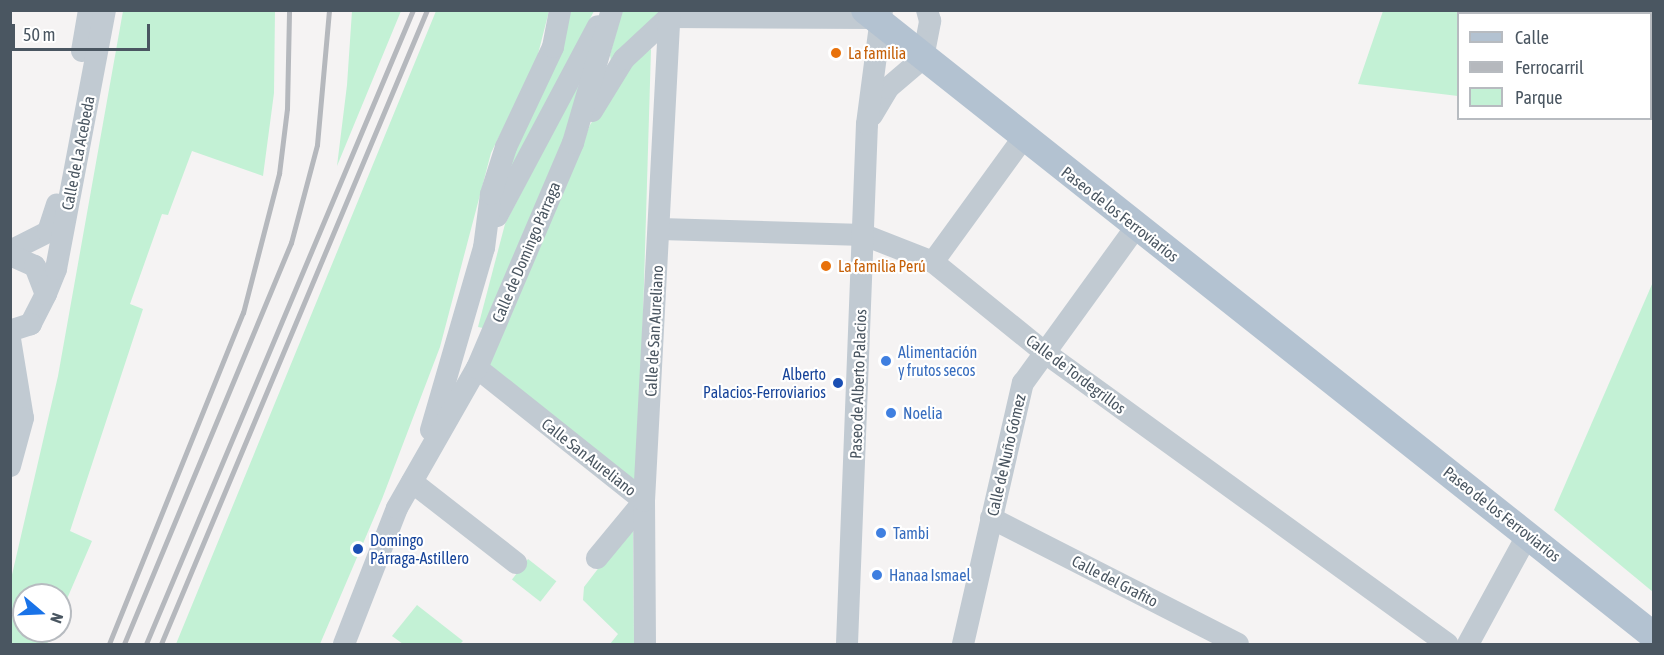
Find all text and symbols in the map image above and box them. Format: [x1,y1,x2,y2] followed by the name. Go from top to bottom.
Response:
[15,12,153,50] scale bar
[1457,12,1652,120] legend
[23,24,55,45] text: 50 m
[1515,27,1549,48] text: Calle
[848,43,906,63] place label: La familia
[829,46,843,60] marker: La familia
[1515,57,1584,78] text: Ferrocarril
[1515,87,1563,108] text: Parque
[58,94,98,212] street label: Calle de La Acebeda
[1058,162,1182,266] street label: Paseo de los Ferroviarios
[488,179,564,325] street label: Calle de Domingo Párraga
[838,256,926,276] place label: La familia Perú
[819,259,833,273] marker: La familia Perú
[641,265,667,397] street label: Calle de San Aureliano
[846,309,870,459] street label: Paseo de Alberto Palacios
[1023,330,1129,418] street label: Calle de Tordegrillos
[898,342,977,380] place label: Alimentación y frutos secos
[879,354,893,368] marker: Alimentación y frutos secos
[703,364,826,402] place label: Alberto Palacios-Ferroviarios
[831,376,845,390] marker: Alberto Palacios-Ferroviarios
[983,392,1029,518] street label: Calle de Nuño Gómez
[903,403,943,423] place label: Noelia
[884,406,898,420] marker: Noelia
[538,414,640,500] street label: Calle San Aureliano
[1440,462,1564,566] street label: Paseo de los Ferroviarios
[893,523,929,543] place label: Tambi
[874,526,888,540] marker: Tambi
[370,530,469,568] place label: Domingo Párraga-Astillero
[351,542,365,556] marker: Domingo Párraga-Astillero
[1069,551,1161,611] street label: Calle del Grafito
[889,565,971,585] place label: Hanaa Ismael
[870,568,884,582] marker: Hanaa Ismael
[12,583,72,643] north arrow
[47,611,67,626] text: N

